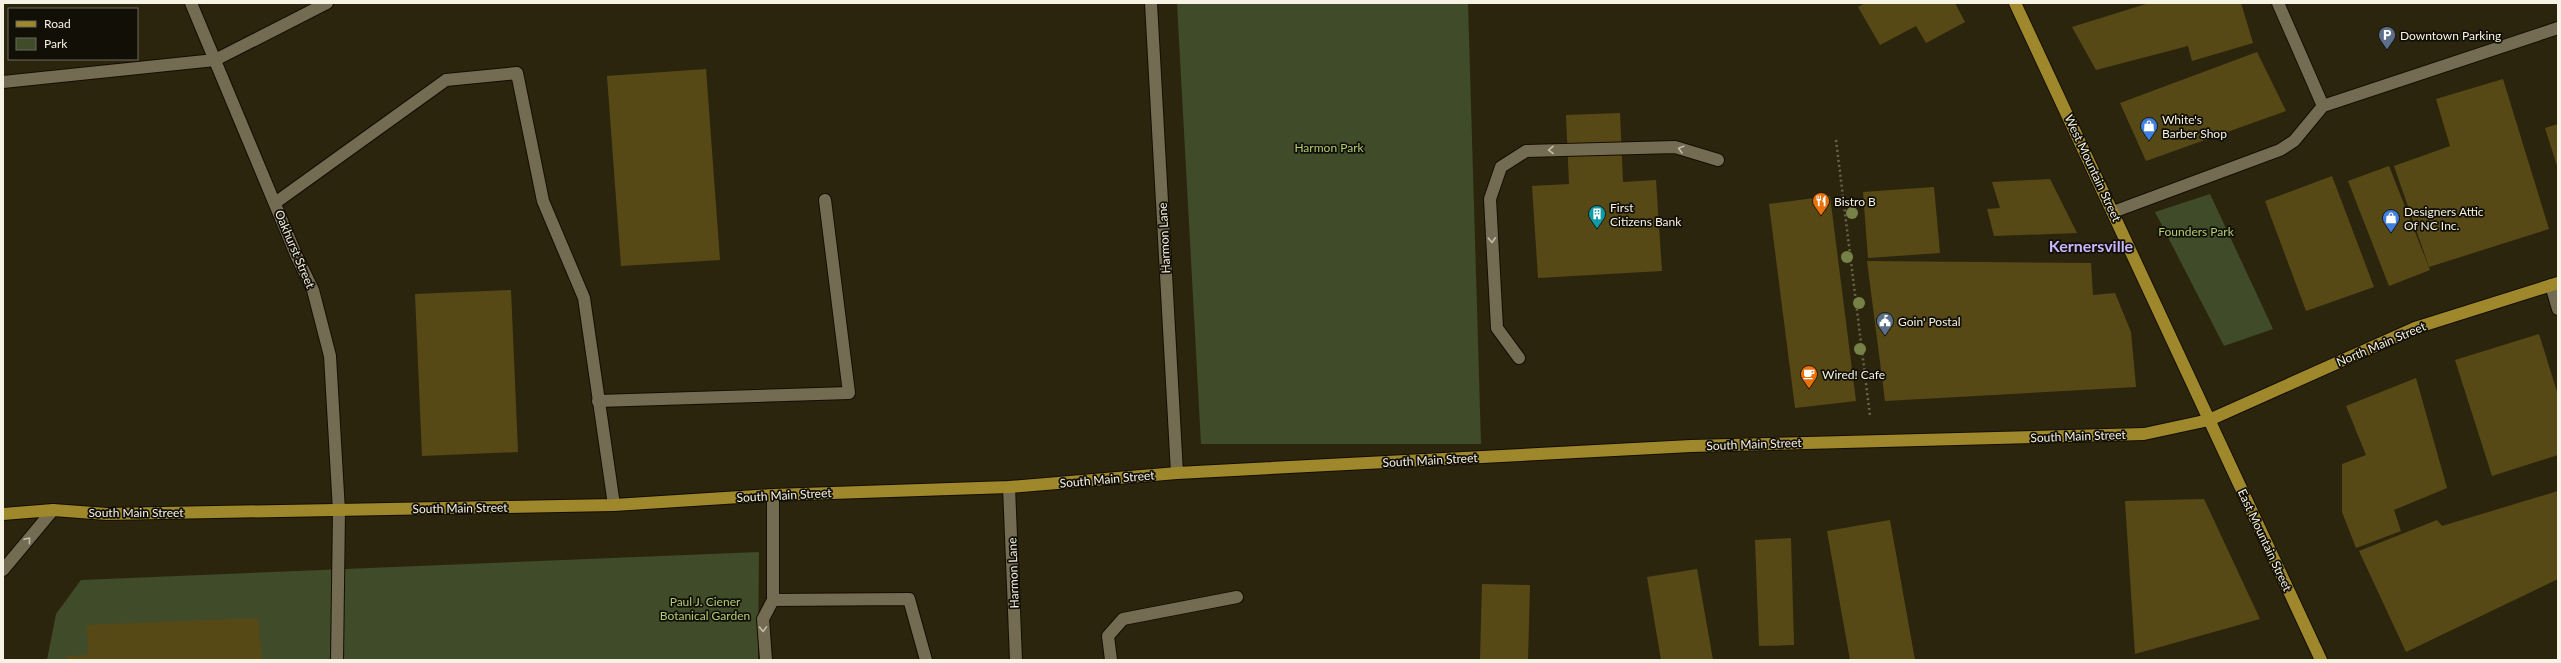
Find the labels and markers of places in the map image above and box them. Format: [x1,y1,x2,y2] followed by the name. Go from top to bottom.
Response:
[2377,25,2397,50] parking icon: Downtown Parking
[2400,28,2501,43] place label: Downtown Parking
[2162,112,2227,141] place label: White's Barber Shop
[2139,116,2159,141] shop icon: White's Barber Shop
[1811,191,1831,216] restaurant icon: Bistro B
[1834,194,1876,209] place label: Bistro B
[1610,200,1682,229] place label: First Citizens Bank
[1587,204,1607,229] building icon: First Citizens Bank
[2404,204,2484,233] place label: Designers Attic Of NC Inc.
[2381,208,2401,233] shop icon: Designers Attic Of NC Inc.
[1875,311,1895,336] public building icon: Goin' Postal
[1898,314,1960,329] place label: Goin' Postal
[1799,364,1819,389] cafe icon: Wired! Cafe
[1822,367,1885,382] place label: Wired! Cafe

